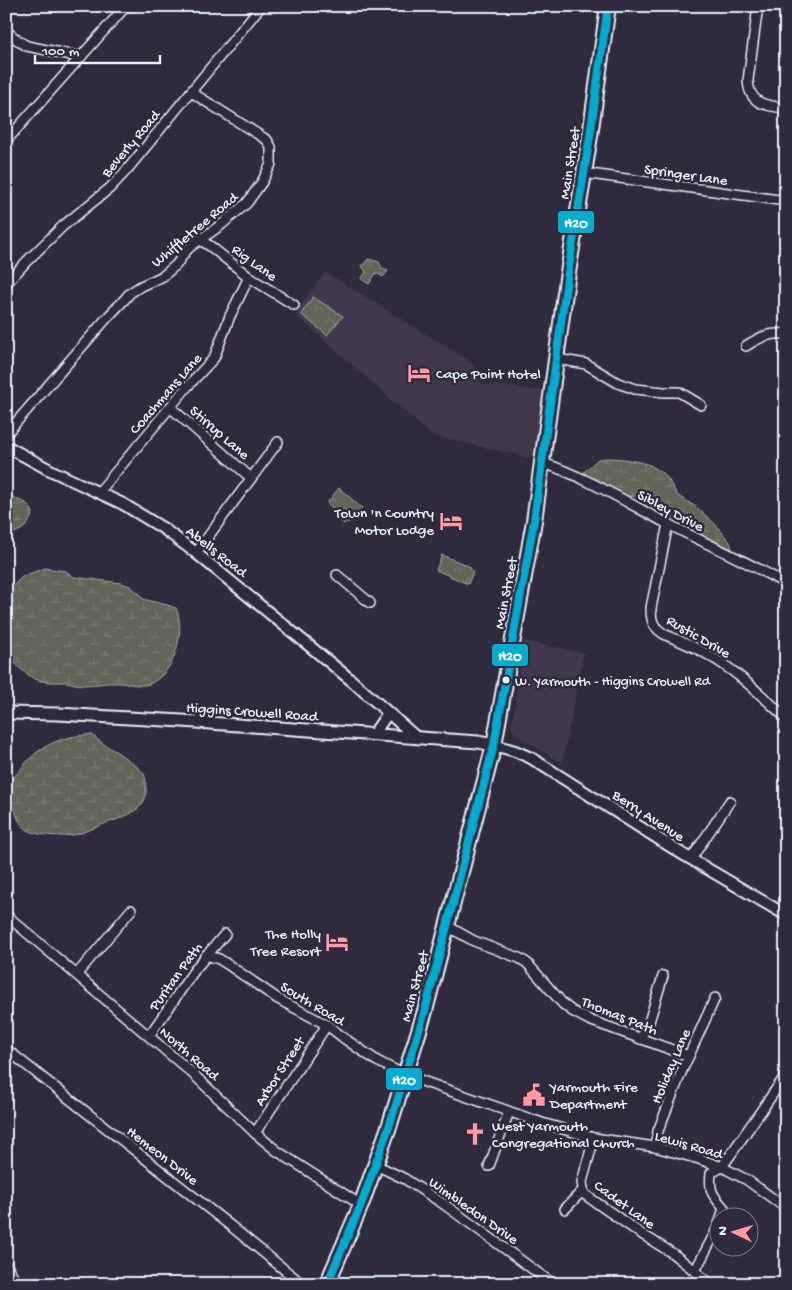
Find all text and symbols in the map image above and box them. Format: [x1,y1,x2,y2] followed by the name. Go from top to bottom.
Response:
[35,32,160,64] scale bar
[41,43,80,61] text: 100 m
[98,106,166,182] street label: Beverly Road
[556,124,586,201] street label: Main Street
[643,161,729,191] street label: Springer Lane
[148,188,243,272] street label: Whiffletree Road
[557,210,595,234] line badge: H2O
[564,216,588,233] text: H2O
[228,241,280,286] street label: Rig Lane
[126,350,207,438] street label: Coachmans Lane
[406,360,432,386] hotel icon: Cape Point Hotel
[436,366,541,384] place label: Cape Point Hotel
[185,403,253,465] street label: Stirrup Lane
[634,487,707,537] street label: Sibley Drive
[334,505,435,540] place label: Town 'n Country Motor Lodge
[438,508,464,534] hotel icon: Town 'n Country Motor Lodge
[181,523,251,583] street label: Abells Road
[491,554,523,631] street label: Main Street
[663,612,734,663] street label: Rustic Drive
[491,643,529,667] line badge: H2O
[498,649,522,666] text: H2O
[515,674,712,691] place label: W. Yarmouth - Higgins Crowell Rd
[501,675,511,685] marker: W. Yarmouth - Higgins Crowell Rd
[185,699,319,727] street label: Higgins Crowell Road
[608,786,687,847] street label: Berry Avenue
[250,926,323,961] place label: The Holly Tree Resort
[324,929,350,955] hotel icon: The Holly Tree Resort
[145,940,207,1016] street label: Puritan Path
[398,947,435,1024] street label: Main Street
[276,978,349,1032] street label: South Road
[578,993,660,1040] street label: Thomas Path
[155,1024,223,1086] street label: North Road
[648,1026,696,1107] street label: Holiday Lane
[252,1033,311,1110] street label: Arbor Street
[385,1067,423,1091] line badge: H2O
[392,1073,416,1090] text: H2O
[548,1079,638,1114] place label: Yarmouth Fire Department
[521,1082,547,1108] public building icon: Yarmouth Fire Department
[492,1118,635,1153] place label: West Yarmouth Congregational Church
[462,1121,488,1147] church icon: West Yarmouth Congregational Church
[122,1123,201,1190] street label: Hemeon Drive
[652,1128,726,1165] street label: Lewis Road
[424,1174,521,1249] street label: Wimbledon Drive
[590,1177,658,1234] street label: Cadet Lane
[710,1208,760,1258] north arrow
[715,1226,732,1236] text: N

